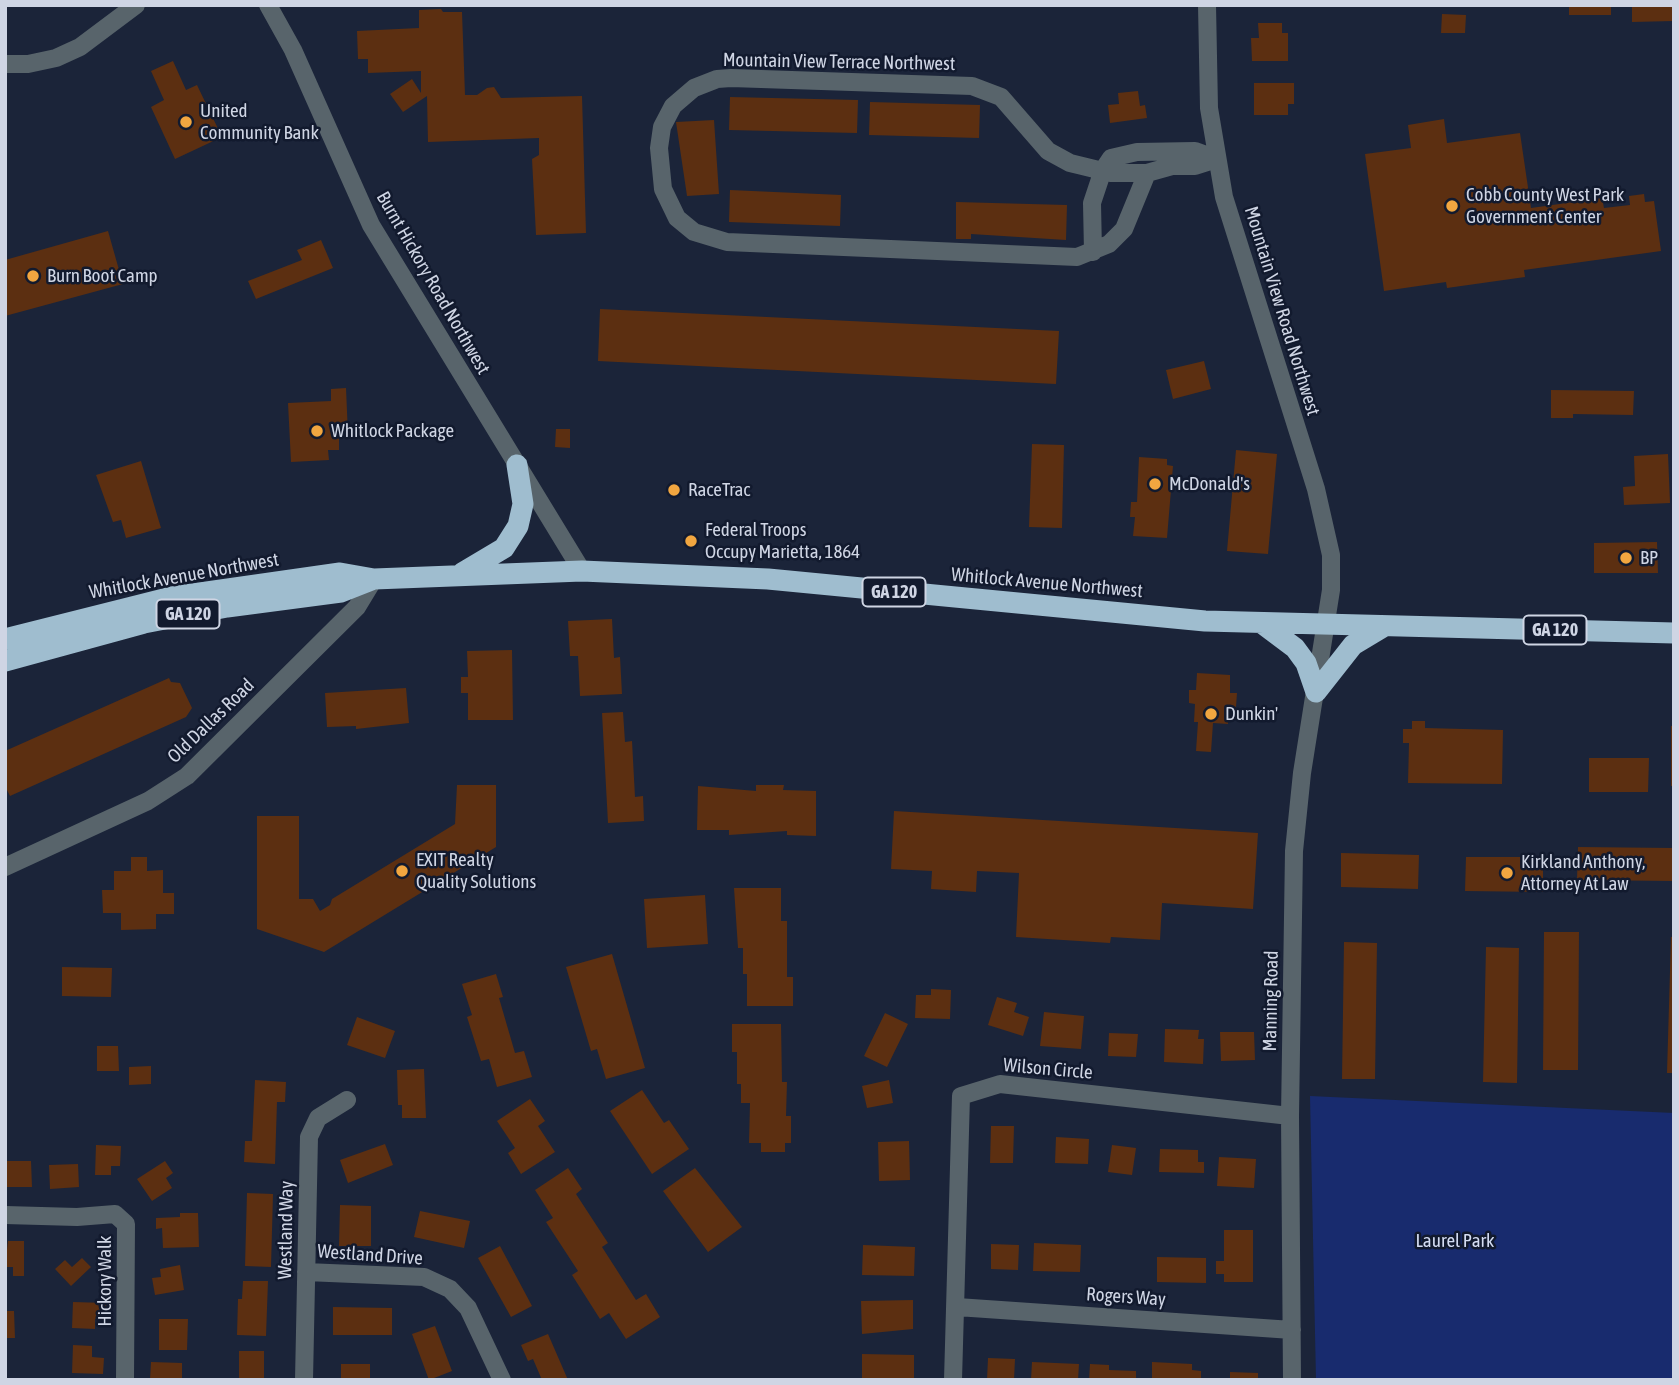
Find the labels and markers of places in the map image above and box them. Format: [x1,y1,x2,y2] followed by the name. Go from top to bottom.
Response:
[200,100,319,144] place label: United Community Bank
[178,114,194,130] marker: United Community Bank
[1466,184,1624,228] place label: Cobb County West Park Government Center
[1444,198,1460,214] marker: Cobb County West Park Government Center
[47,265,158,287] place label: Burn Boot Camp
[25,268,41,284] marker: Burn Boot Camp
[331,420,454,442] place label: Whitlock Package
[309,423,325,439] marker: Whitlock Package
[1169,473,1250,495] place label: McDonald's
[1147,476,1163,492] marker: McDonald's
[688,479,750,501] place label: RaceTrac
[666,482,682,498] marker: RaceTrac
[705,519,860,563] place label: Federal Troops Occupy Marietta, 1864
[683,533,699,549] marker: Federal Troops Occupy Marietta, 1864
[1640,547,1658,569] place label: BP
[1618,550,1634,566] marker: BP
[1225,703,1278,725] place label: Dunkin'
[1203,706,1219,722] marker: Dunkin'
[416,849,536,893] place label: EXIT Realty Quality Solutions
[1521,851,1645,895] place label: Kirkland Anthony, Attorney At Law
[394,863,410,879] marker: EXIT Realty Quality Solutions
[1499,865,1515,881] marker: Kirkland Anthony, Attorney At Law

